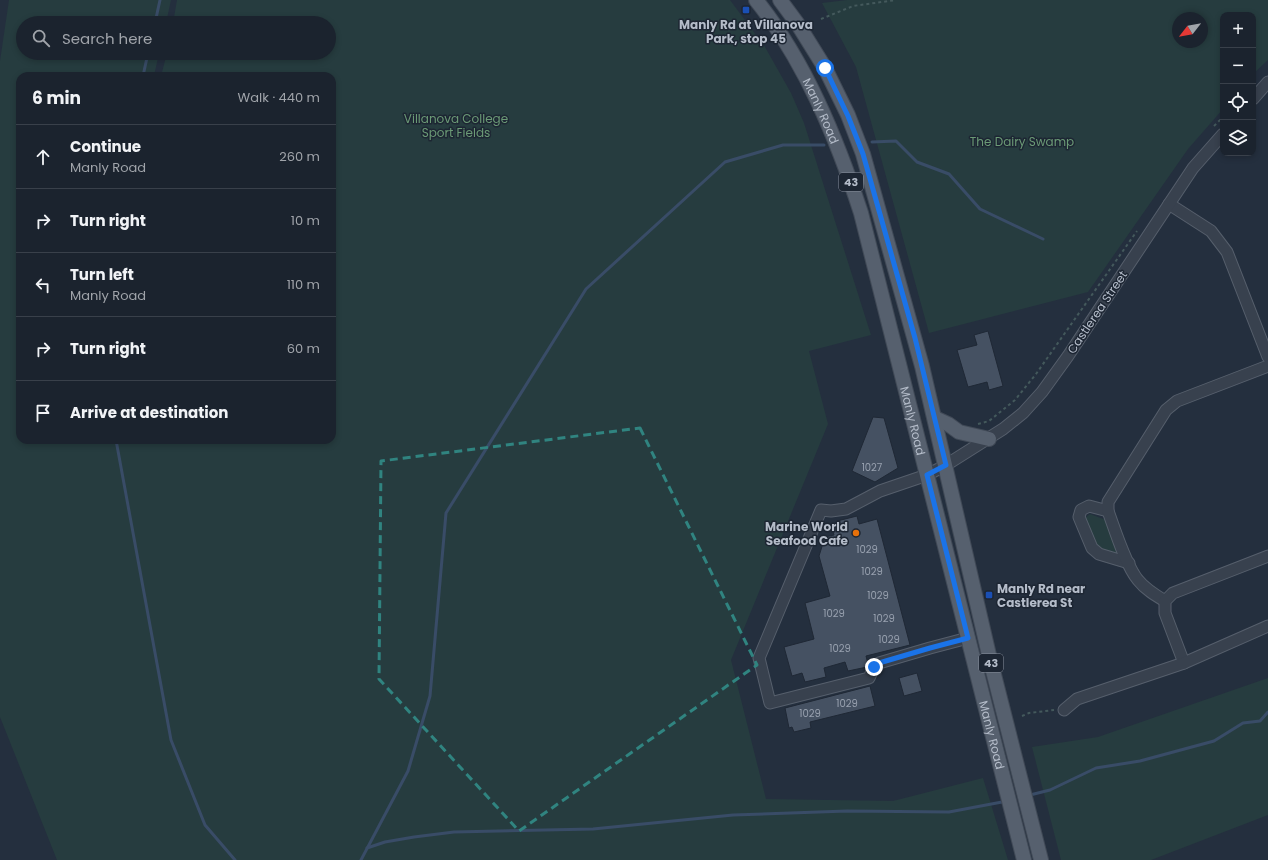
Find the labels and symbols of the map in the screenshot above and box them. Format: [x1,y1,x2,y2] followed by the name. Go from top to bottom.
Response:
[741,5,751,15] marker: Manly Rd at Villanova Park, stop 45
[1172,12,1208,48] north arrow
[679,16,813,47] place label: Manly Rd at Villanova Park, stop 45
[816,59,834,77] route start
[799,75,844,146] street label: Manly Road
[404,110,508,141] park label: Villanova College Sport Fields
[970,133,1074,150] park label: The Dairy Swamp
[839,173,863,191] road number: 43
[1063,267,1131,357] street label: Castlerea Street
[897,385,930,457] street label: Manly Road
[862,460,883,475] house number: 1027
[765,518,849,549] place label: Marine World Seafood Cafe
[851,528,861,538] marker: Marine World Seafood Cafe
[856,542,878,557] house number: 1029
[861,564,883,579] house number: 1029
[997,580,1085,611] place label: Manly Rd near Castlerea St
[867,588,889,603] house number: 1029
[984,590,994,600] marker: Manly Rd near Castlerea St
[823,606,845,621] house number: 1029
[873,611,895,626] house number: 1029
[878,632,900,647] house number: 1029
[829,641,851,656] house number: 1029
[979,654,1003,672] road number: 43
[865,658,883,676] route end
[836,696,858,711] house number: 1029
[976,699,1009,771] street label: Manly Road
[799,706,821,721] house number: 1029

